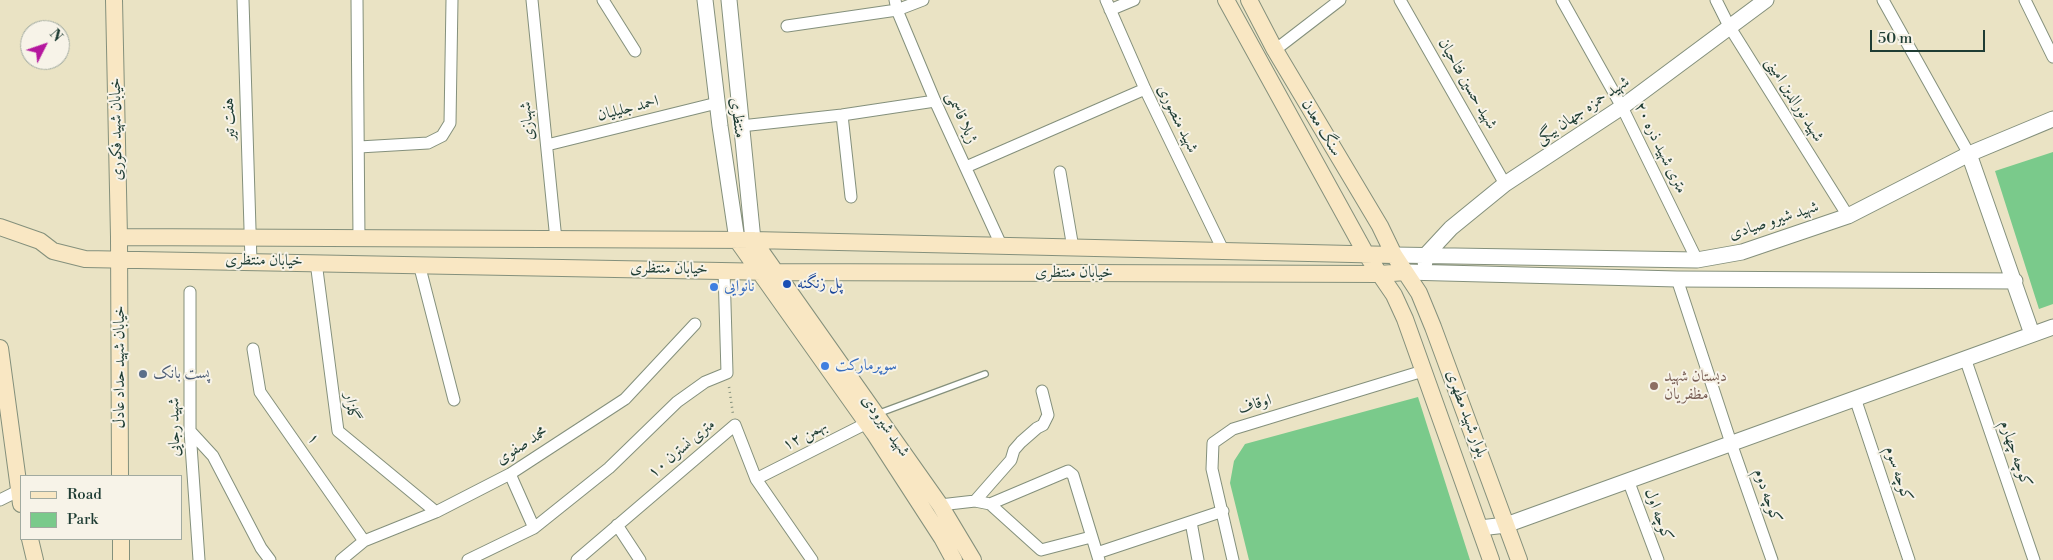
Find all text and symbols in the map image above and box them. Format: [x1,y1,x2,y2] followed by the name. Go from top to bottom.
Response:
[20,20,70,70] north arrow
[1873,20,1988,52] scale bar
[45,26,66,46] text: N
[1878,29,1912,48] text: 50 m
[1433,35,1501,133] street label: شهید حسین فتاحیان
[1760,54,1828,146] street label: شهید نورالدین امینی
[1533,73,1633,149] street label: شهید حمزه جهان بیگی
[107,77,127,181] street label: خیابان شهید فکوری
[1152,82,1202,156] street label: شهید منصوری
[941,89,981,147] street label: ژیلا قاسمی
[595,92,661,126] street label: احمد جلیلیان
[1297,96,1345,160] street label: سنگ معدن
[220,97,240,141] street label: هفت تیر
[725,97,749,139] street label: منتظری
[1630,99,1690,197] street label: ۲۰ متری شهید ذره
[516,101,540,141] street label: شهبازی
[1727,197,1821,245] street label: شهید شیرو صیادی
[225,251,303,271] street label: خیابان منتظری
[630,259,708,279] street label: خیابان منتظری
[1035,263,1113,283] street label: خیابان منتظری
[797,274,842,294] place label: پل زنگنه
[724,277,754,297] place label: نانوایی
[781,278,793,290] marker: پل زنگنه
[708,281,720,293] marker: نانوایی
[110,306,130,428] street label: خیابان شهید حداد عادل
[835,356,897,376] place label: سوپرمارکت
[819,360,831,372] marker: سوپرمارکت
[153,364,210,384] place label: پست بانک
[1664,367,1727,405] place label: دبستان شهید مظفریان
[137,368,149,380] marker: پست بانک
[1441,368,1491,460] street label: بلوار شهید مطهری
[1648,380,1660,392] marker: دبستان شهید مظفریان
[857,391,913,461] street label: شهید شیرودی
[1236,391,1274,419] street label: اوقاف
[340,392,362,422] street label: گلزار
[165,397,185,457] street label: شهید رجایی
[644,415,720,483] street label: ۱۰ متری نسترن
[779,417,831,455] street label: ۱۲ بهمن
[1995,418,2035,490] street label: کوچه چهارم
[493,423,551,469] street label: محمد صفوی
[302,430,324,448] street label: ۱
[1880,444,1916,504] street label: کوچه سوم
[1749,466,1785,526] street label: کوچه دوم
[20,475,182,540] legend
[67,485,102,504] text: Road
[1640,486,1676,544] street label: کوچه اول
[67,510,98,529] text: Park

